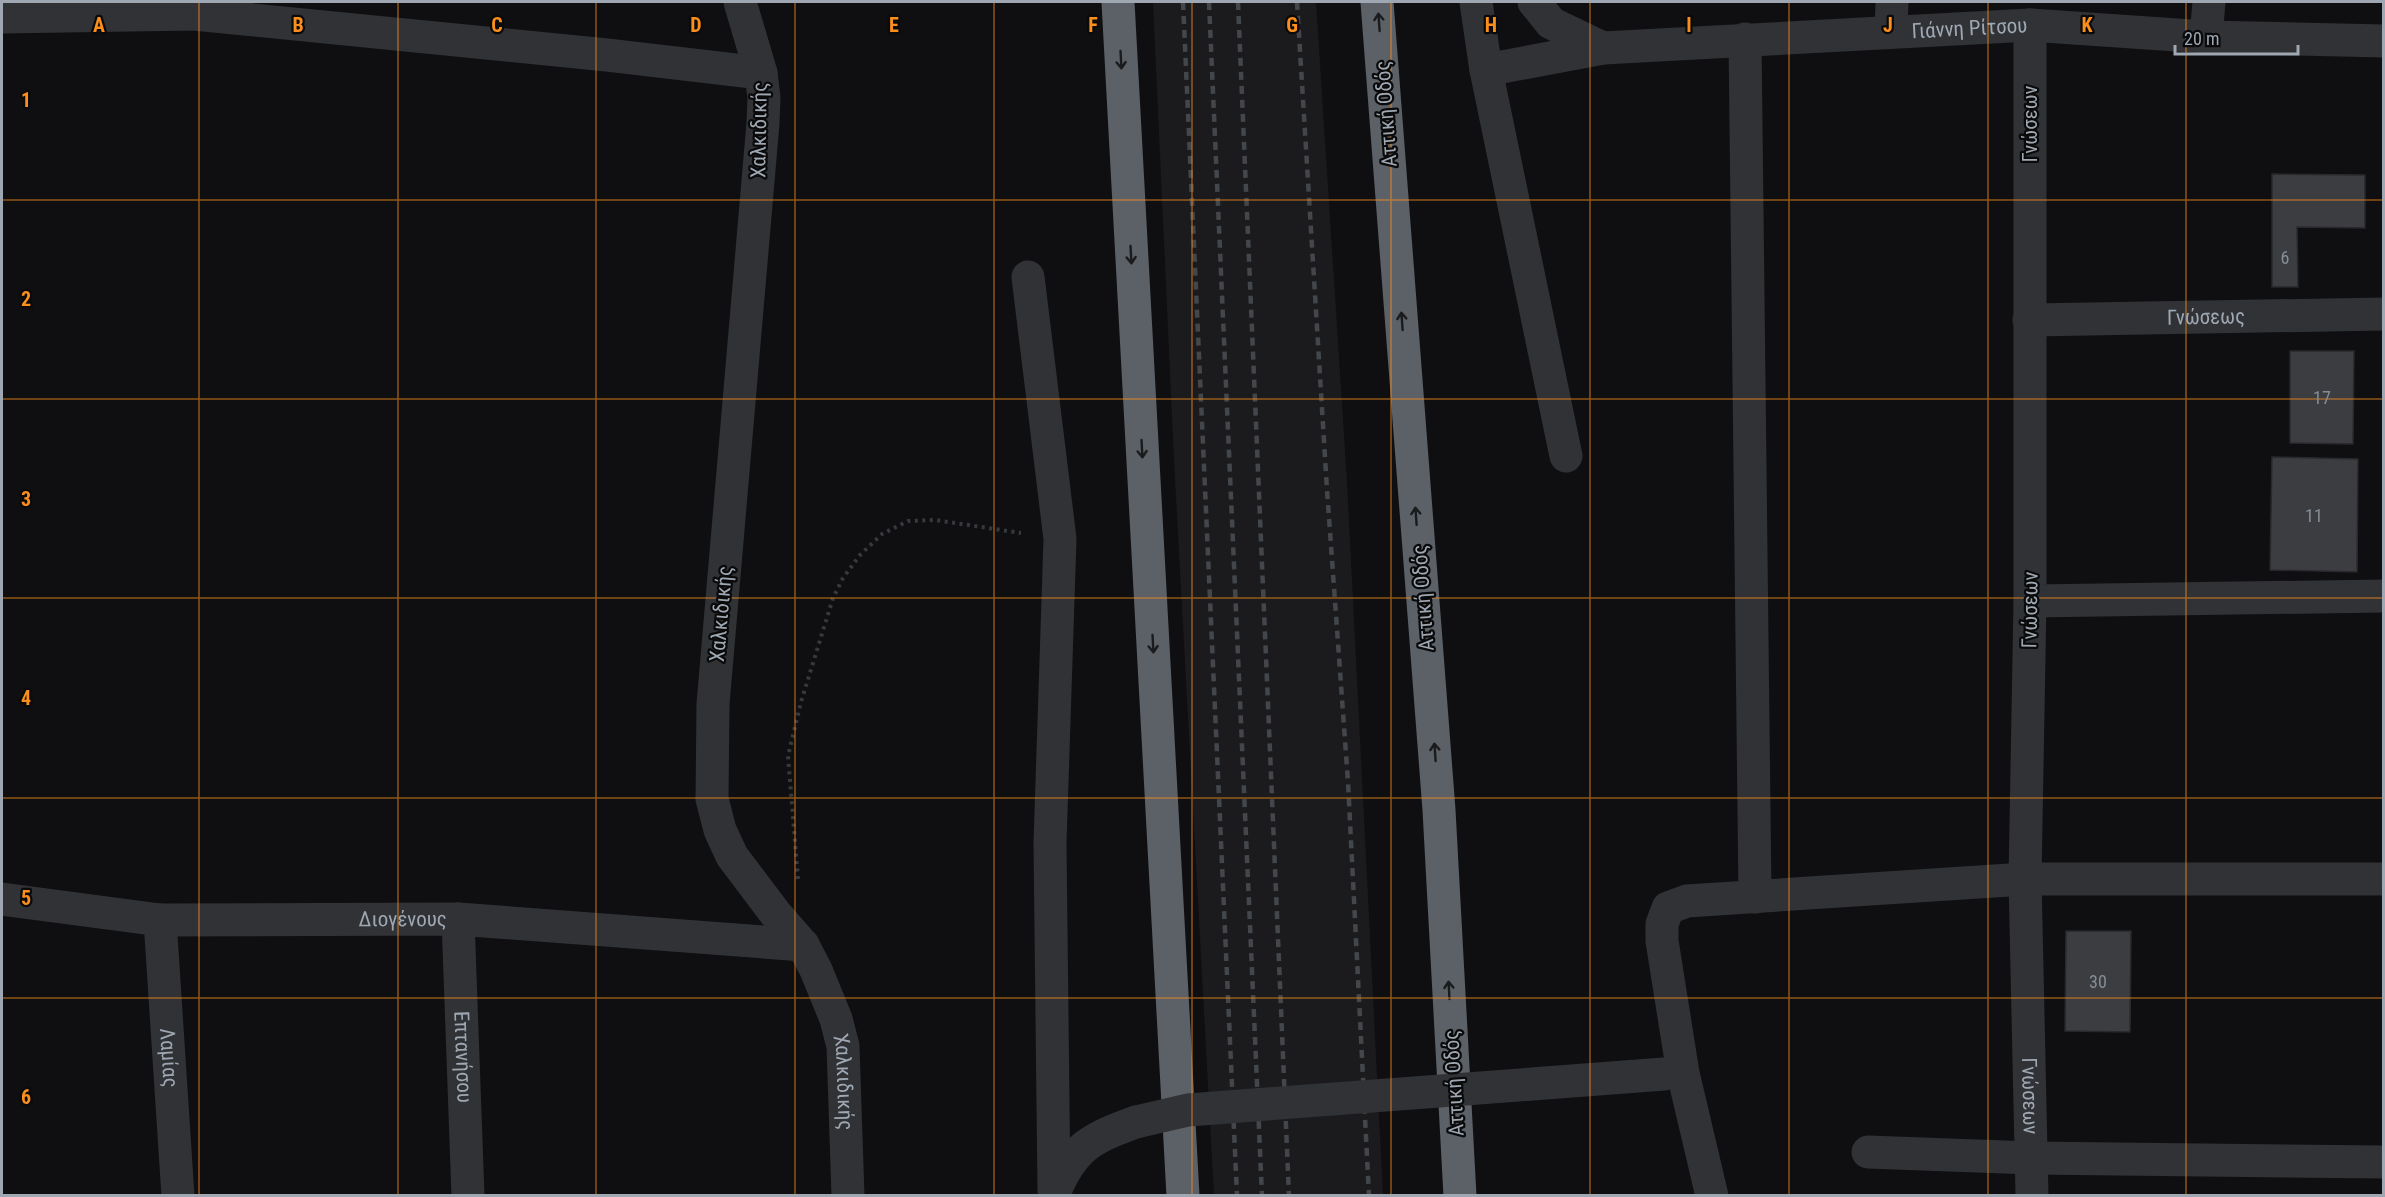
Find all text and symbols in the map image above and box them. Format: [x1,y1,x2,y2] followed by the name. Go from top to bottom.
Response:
[93,13,105,37] text: A
[292,13,304,37] text: B
[491,13,503,37] text: C
[690,13,702,37] text: D
[889,13,899,37] text: E
[1088,13,1098,37] text: F
[1286,13,1298,37] text: G
[1373,13,1384,33] one-way arrow
[1485,13,1497,37] text: H
[1686,13,1692,37] text: I
[1883,13,1893,37] text: J
[1911,13,2028,43] street label: Γιάννη Ρίτσου
[2081,13,2093,37] text: K
[2175,18,2298,56] scale bar
[2184,28,2219,49] text: 20 m
[1115,49,1126,69] one-way arrow
[1370,60,1402,168] street label: Αττική Οδός
[746,82,772,178] street label: Χαλκιδικής
[2018,86,2042,162] street label: Γνώσεων
[21,88,31,112] text: 1
[1126,244,1137,264] one-way arrow
[2281,247,2289,268] house number: 6
[21,287,31,311] text: 2
[2167,304,2245,330] street label: Γνώσεως
[1396,312,1407,332] one-way arrow
[2313,387,2331,408] house number: 17
[1137,439,1148,459] one-way arrow
[21,487,31,511] text: 3
[2305,505,2323,526] house number: 11
[1411,506,1422,526] one-way arrow
[1407,544,1439,652] street label: Αττική Οδός
[705,565,737,663] street label: Χαλκιδικής
[2017,571,2043,649] street label: Γνώσεων
[1148,634,1159,654] one-way arrow
[21,686,31,710] text: 4
[1429,743,1440,763] one-way arrow
[21,886,31,910] text: 5
[358,907,447,931] street label: Διογένους
[2089,971,2107,992] house number: 30
[1443,981,1454,1001] one-way arrow
[449,1011,477,1103] street label: Επτανήσου
[155,1027,183,1088] street label: Λαμίας
[1439,1029,1469,1137] street label: Αττική Οδός
[828,1031,858,1130] street label: Χαλκιδικής
[2017,1057,2043,1135] street label: Γνώσεων
[21,1085,31,1109] text: 6

